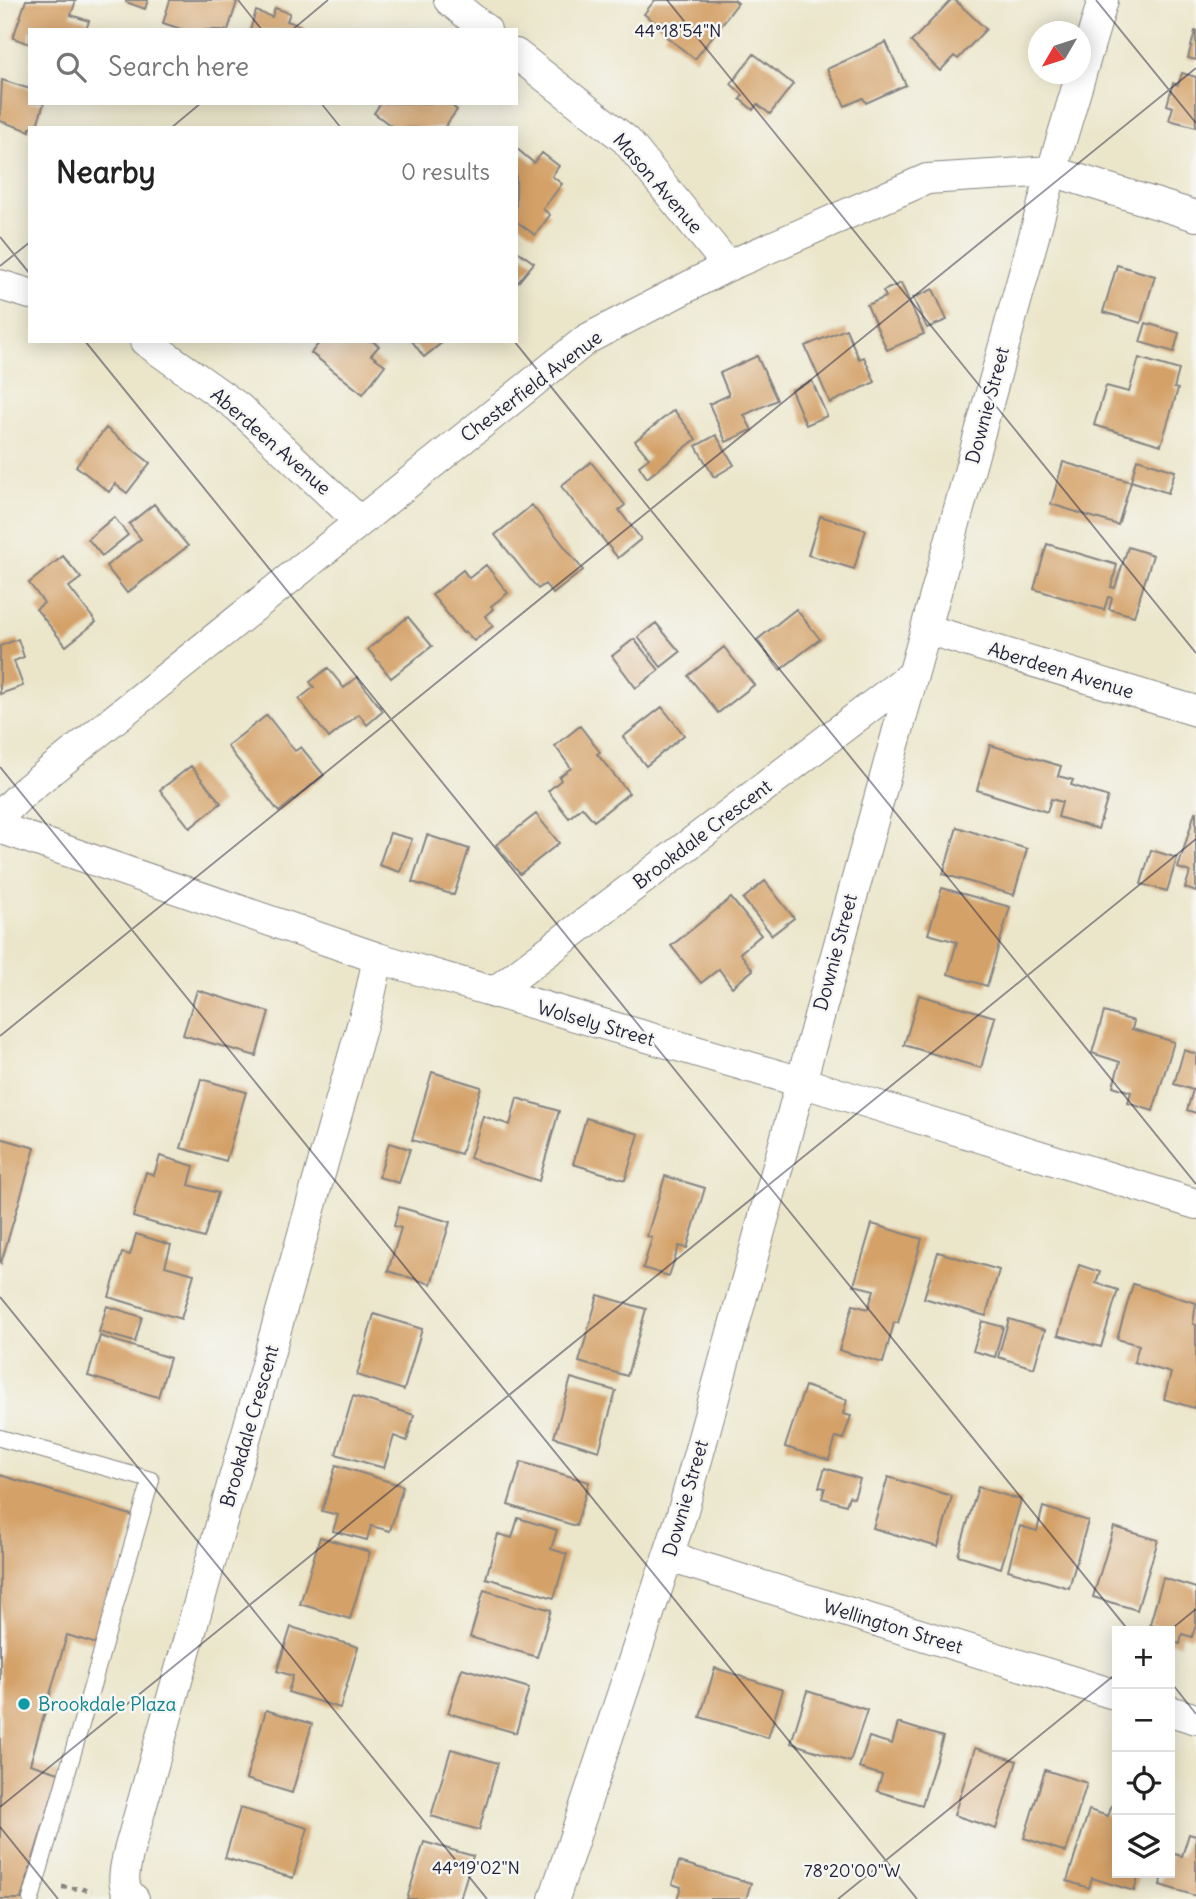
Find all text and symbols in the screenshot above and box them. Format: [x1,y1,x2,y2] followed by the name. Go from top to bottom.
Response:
[634,19,722,42] text: 44°18'54"N
[1028,21,1091,84] north arrow
[28,28,518,105] search box
[52,48,90,86] icon: search
[108,50,249,83] text: Search here
[608,128,708,238] street label: Mason Avenue
[56,153,156,191] text: Nearby
[401,157,490,186] text: 0 results
[456,325,606,447] street label: Chesterfield Avenue
[960,344,1014,466] street label: Downie Street
[206,382,336,500] street label: Aberdeen Avenue
[985,636,1137,704] street label: Aberdeen Avenue
[628,774,776,894] street label: Brookdale Crescent
[808,891,862,1013] street label: Downie Street
[535,995,657,1051] street label: Wolsely Street
[214,1342,284,1510] street label: Brookdale Crescent
[657,1437,713,1559] street label: Downie Street
[820,1593,966,1659] street label: Wellington Street
[1112,1626,1175,1878] map controls
[1112,1626,1175,1689] button: +
[1112,1689,1175,1752] button: −
[38,1692,176,1716] place label: Brookdale Plaza
[16,1696,32,1712] marker: Brookdale Plaza
[1112,1752,1175,1815] button: locate
[1112,1815,1175,1878] button: layers
[432,1856,520,1879] text: 44°19'02"N
[804,1859,900,1882] text: 78°20'00"W

